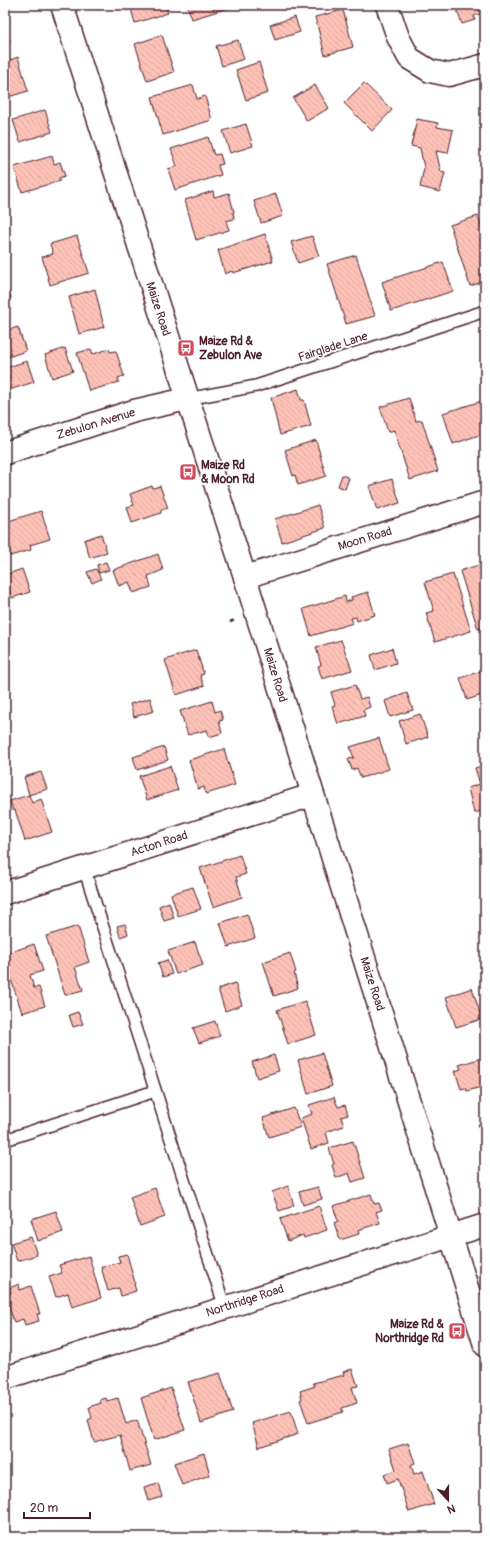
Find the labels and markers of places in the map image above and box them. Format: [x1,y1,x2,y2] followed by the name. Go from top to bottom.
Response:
[199,334,263,363] place label: Maize Rd & Zebulon Ave
[176,338,196,358] bus stop icon: Maize Rd & Zebulon Ave
[201,458,255,487] place label: Maize Rd & Moon Rd
[178,462,198,482] bus stop icon: Maize Rd & Moon Rd
[375,1317,444,1346] place label: Maize Rd & Northridge Rd
[447,1321,467,1341] bus stop icon: Maize Rd & Northridge Rd

